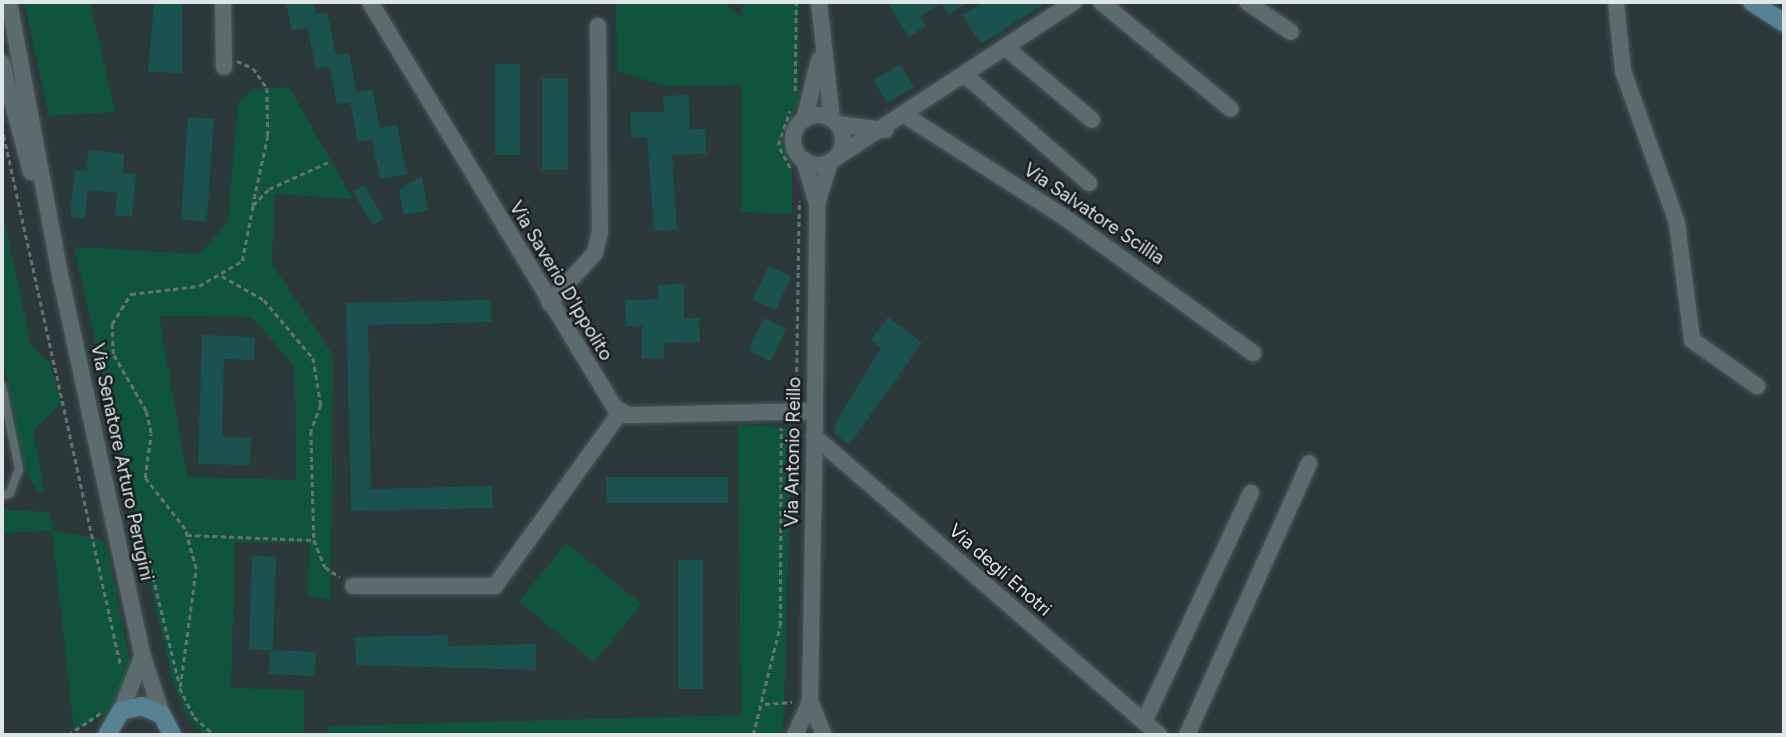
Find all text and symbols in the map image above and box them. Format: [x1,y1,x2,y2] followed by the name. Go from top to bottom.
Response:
[1019,158,1169,270] street label: Via Salvatore Scillìa
[504,197,618,365] street label: Via Saverio D'Ippolito
[86,341,158,583] street label: Via Senatore Arturo Perugini
[780,377,806,527] street label: Via Antonio Reillo
[944,519,1056,621] street label: Via degli Enotri

